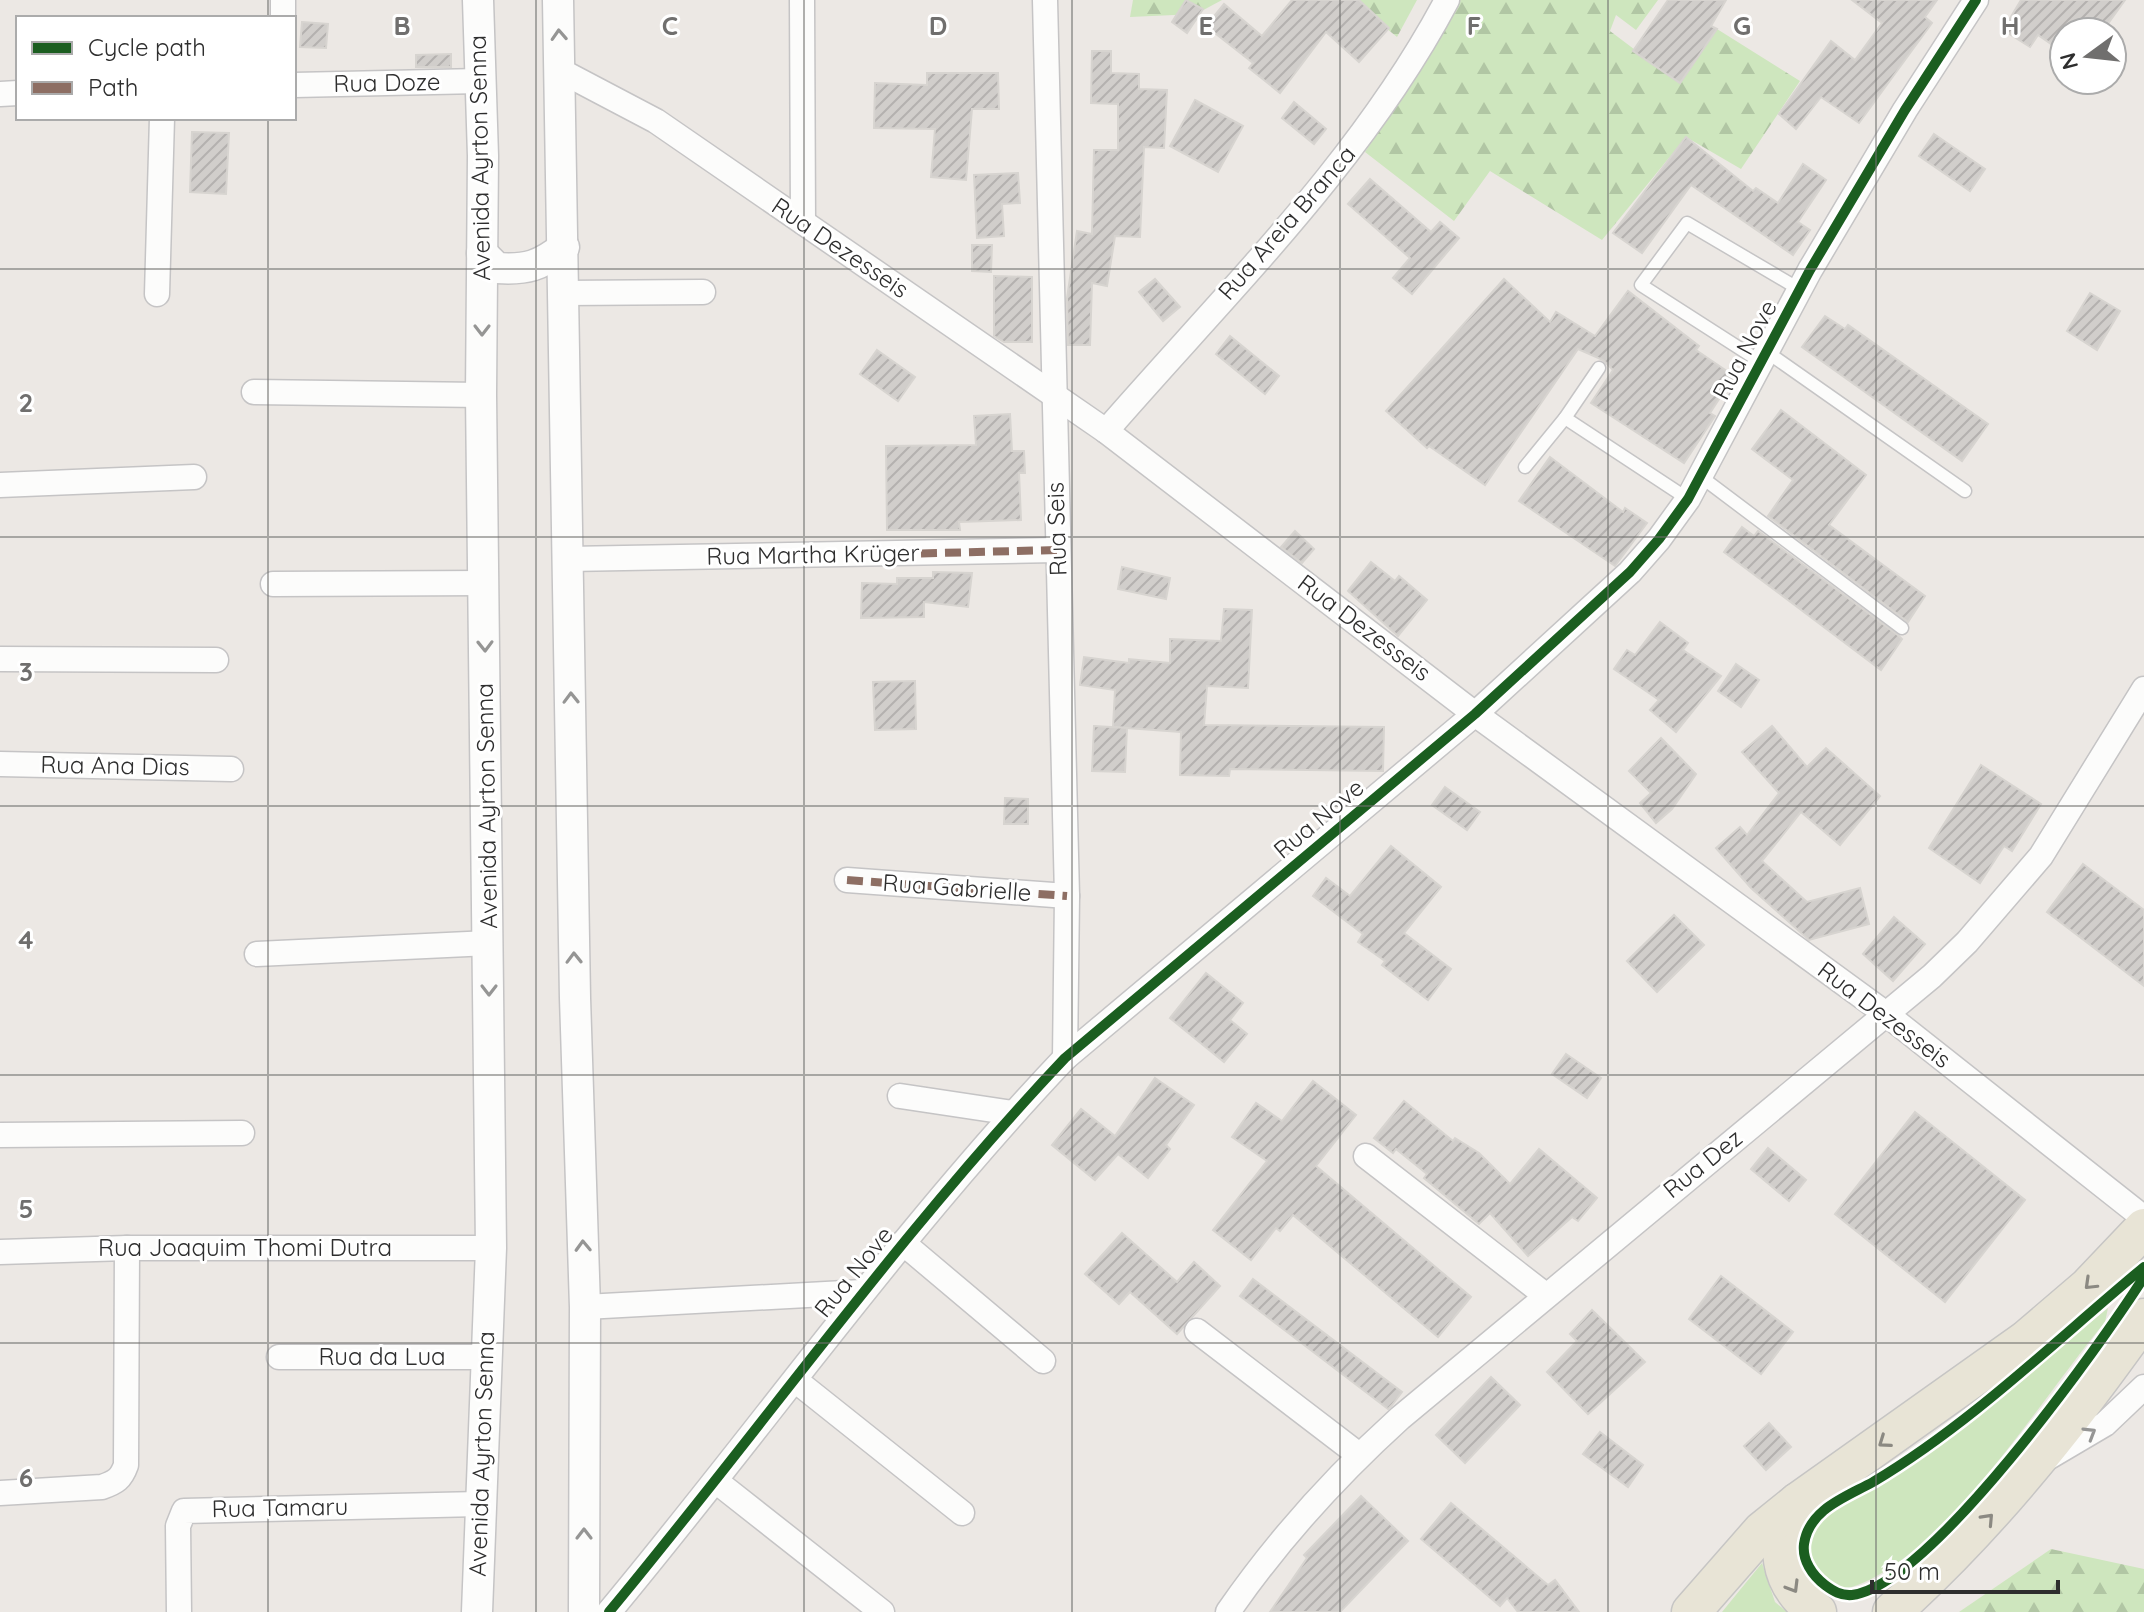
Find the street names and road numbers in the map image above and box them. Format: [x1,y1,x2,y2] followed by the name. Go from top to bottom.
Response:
[462,35,496,281] street label: Avenida Ayrton Senna
[333,66,441,98] street label: Rua Doze
[1211,139,1361,306] street label: Rua Areia Branca
[766,190,915,304] street label: Rua Dezesseis
[1705,295,1783,405] street label: Rua Nove
[1039,482,1073,577] street label: Rua Seis
[706,537,920,571] street label: Rua Martha Krüger
[1292,567,1437,687] street label: Rua Dezesseis
[469,683,503,929] street label: Avenida Ayrton Senna
[40,749,190,781] street label: Rua Ana Dias
[1267,772,1370,865] street label: Rua Nove
[882,867,1032,907] street label: Rua Gabrielle
[1812,954,1957,1074] street label: Rua Dezesseis
[1657,1122,1748,1204] street label: Rua Dez
[807,1220,899,1323] street label: Rua Nove
[98,1232,392,1262] street label: Rua Joaquim Thomi Dutra
[462,1331,500,1577] street label: Avenida Ayrton Senna
[318,1341,446,1371] street label: Rua da Lua
[211,1491,349,1523] street label: Rua Tamaru

